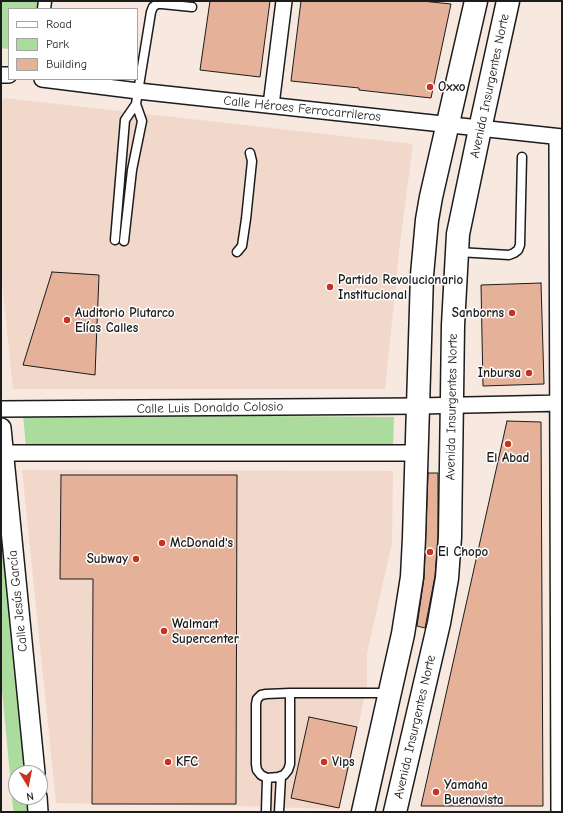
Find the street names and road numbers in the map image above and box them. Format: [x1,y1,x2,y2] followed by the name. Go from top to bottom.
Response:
[467,12,513,160] street label: Avenida Insurgentes Norte
[223,93,381,125] street label: Calle Héroes Ferrocarrileros
[443,333,461,481] street label: Avenida Insurgentes Norte
[137,399,283,417] street label: Calle Luis Donaldo Colosio
[5,549,31,653] street label: Calle Jesús García
[391,654,439,800] street label: Avenida Insurgentes Norte

